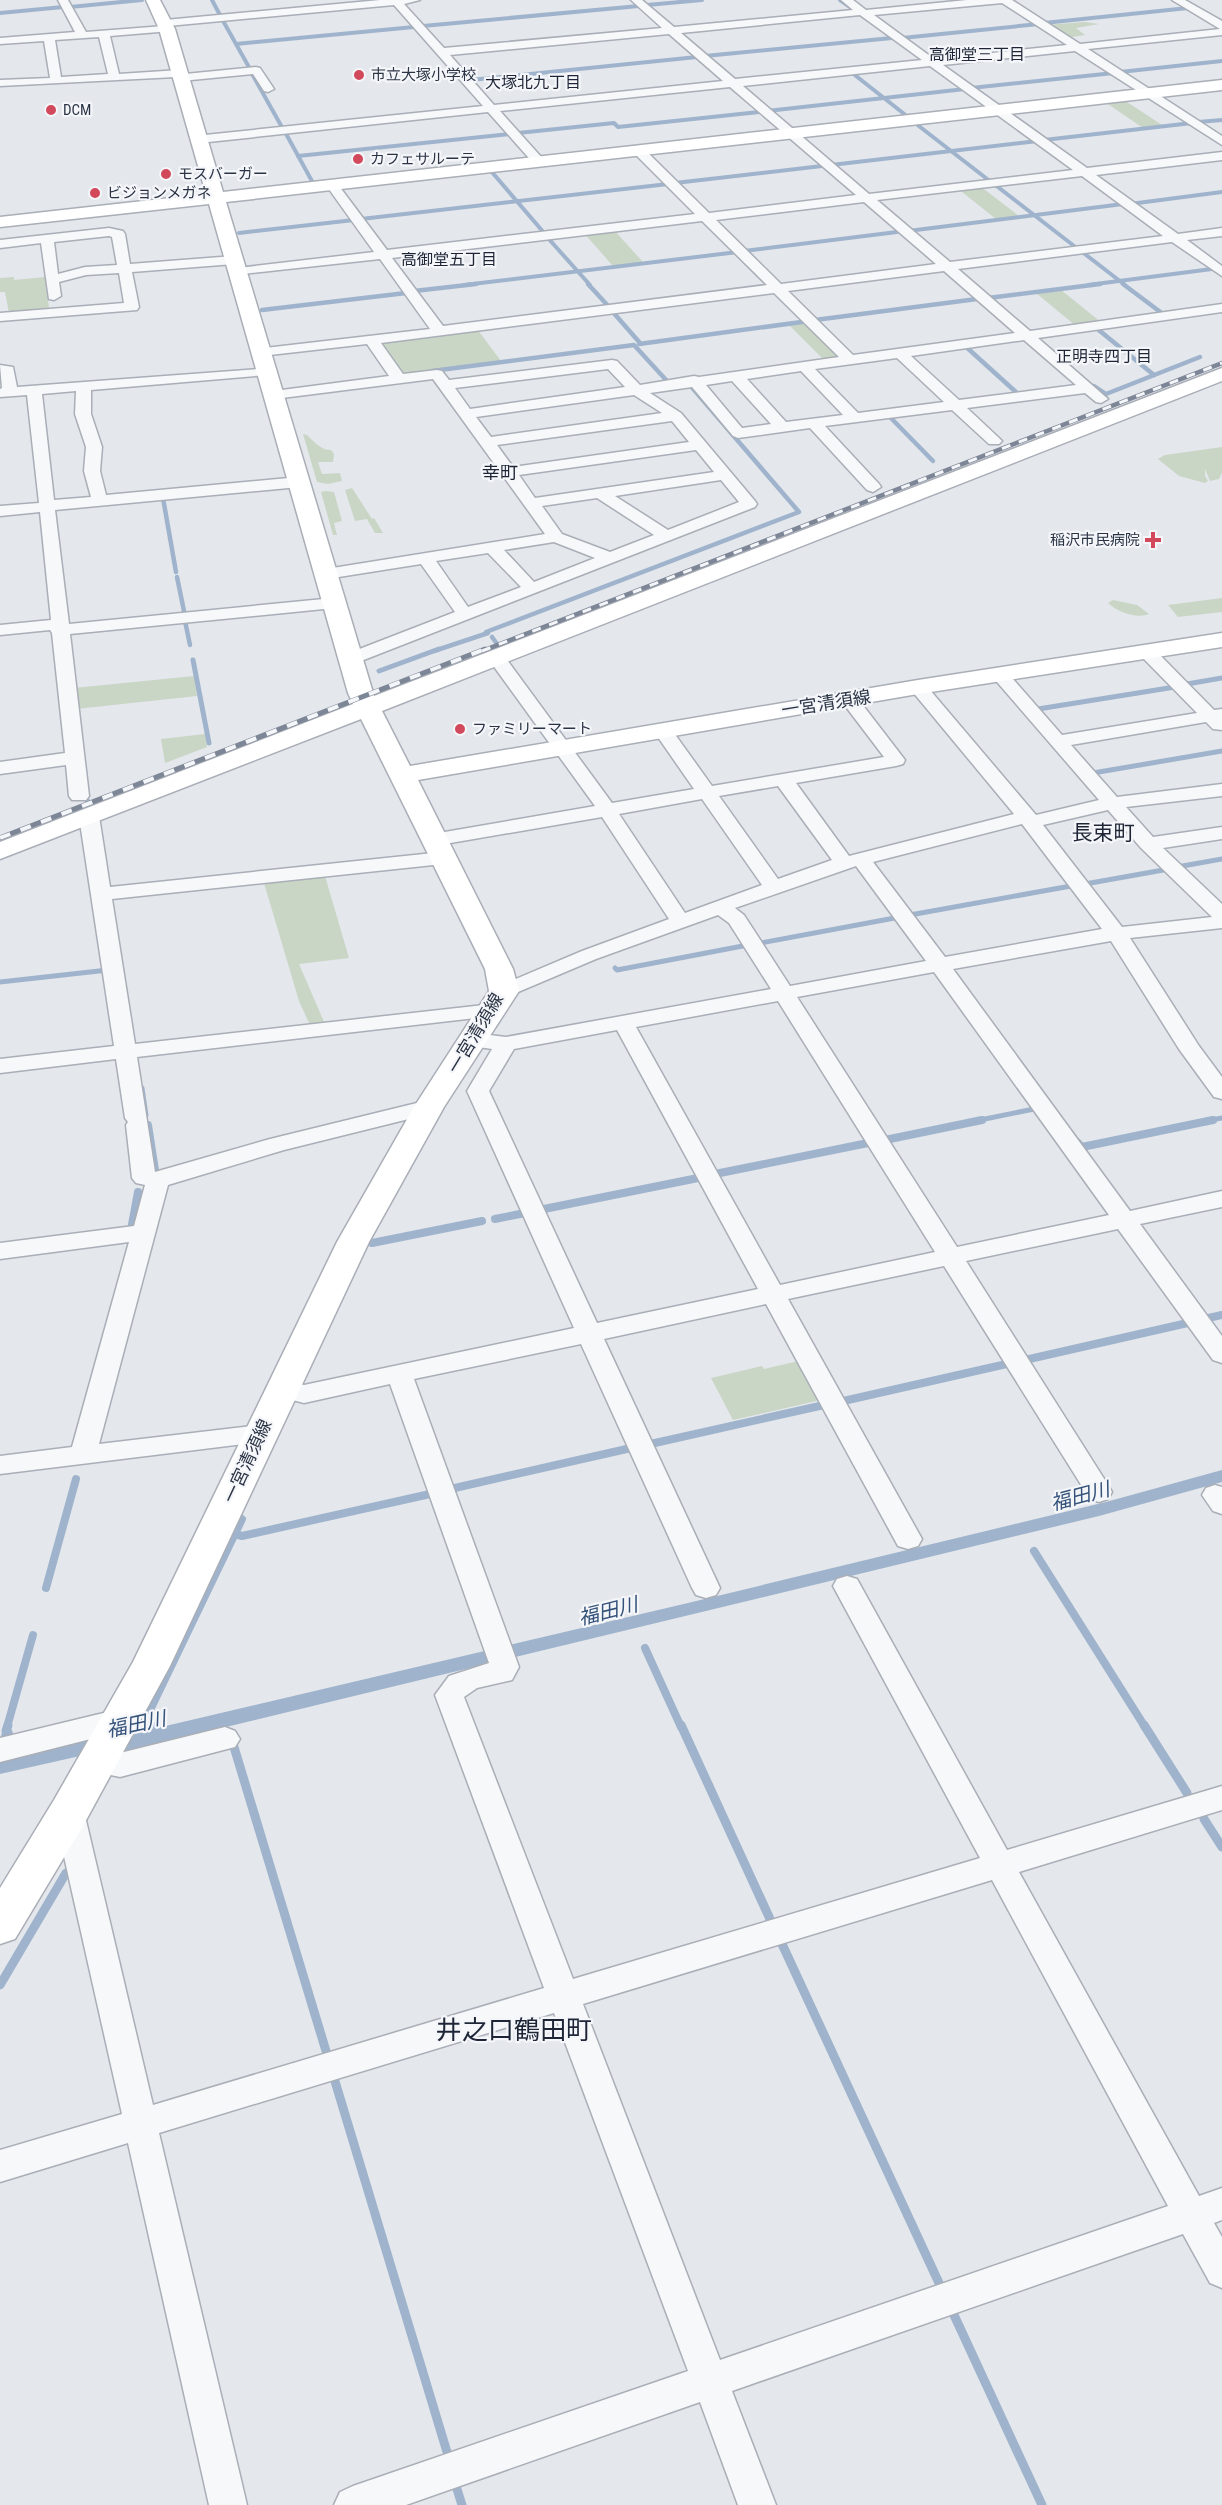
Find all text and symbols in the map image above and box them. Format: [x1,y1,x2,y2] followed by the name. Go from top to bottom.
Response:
[929,45,1025,64] district label: 高御堂三丁目
[371,66,476,84] place label: 市立大塚小学校
[352,68,366,82] marker: 市立大塚小学校
[485,73,581,92] district label: 大塚北九丁目
[63,101,91,119] place label: DCM
[44,103,58,117] marker: DCM
[370,150,475,168] place label: カフェサルーテ
[351,152,365,166] marker: カフェサルーテ
[178,165,268,183] place label: モスバーガー
[159,167,173,181] marker: モスバーガー
[107,184,212,202] place label: ビジョンメガネ
[88,186,102,200] marker: ビジョンメガネ
[401,250,497,269] district label: 高御堂五丁目
[1056,347,1152,366] district label: 正明寺四丁目
[482,462,518,483] district label: 幸町
[1050,531,1140,549] place label: 稲沢市民病院
[1144,531,1162,549] marker: 稲沢市民病院
[780,686,872,720] street label: 一宮清須線
[472,720,592,738] place label: ファミリーマート
[453,722,467,736] marker: ファミリーマート
[1072,821,1135,845] district label: 長束町
[443,989,507,1077] street label: 一宮清須線
[218,1416,276,1506] street label: 一宮清須線
[1048,1476,1114,1515] water label: 福田川
[576,1592,642,1630] water label: 福田川
[104,1706,170,1742] water label: 福田川
[436,2015,592,2045] district label: 井之口鶴田町

